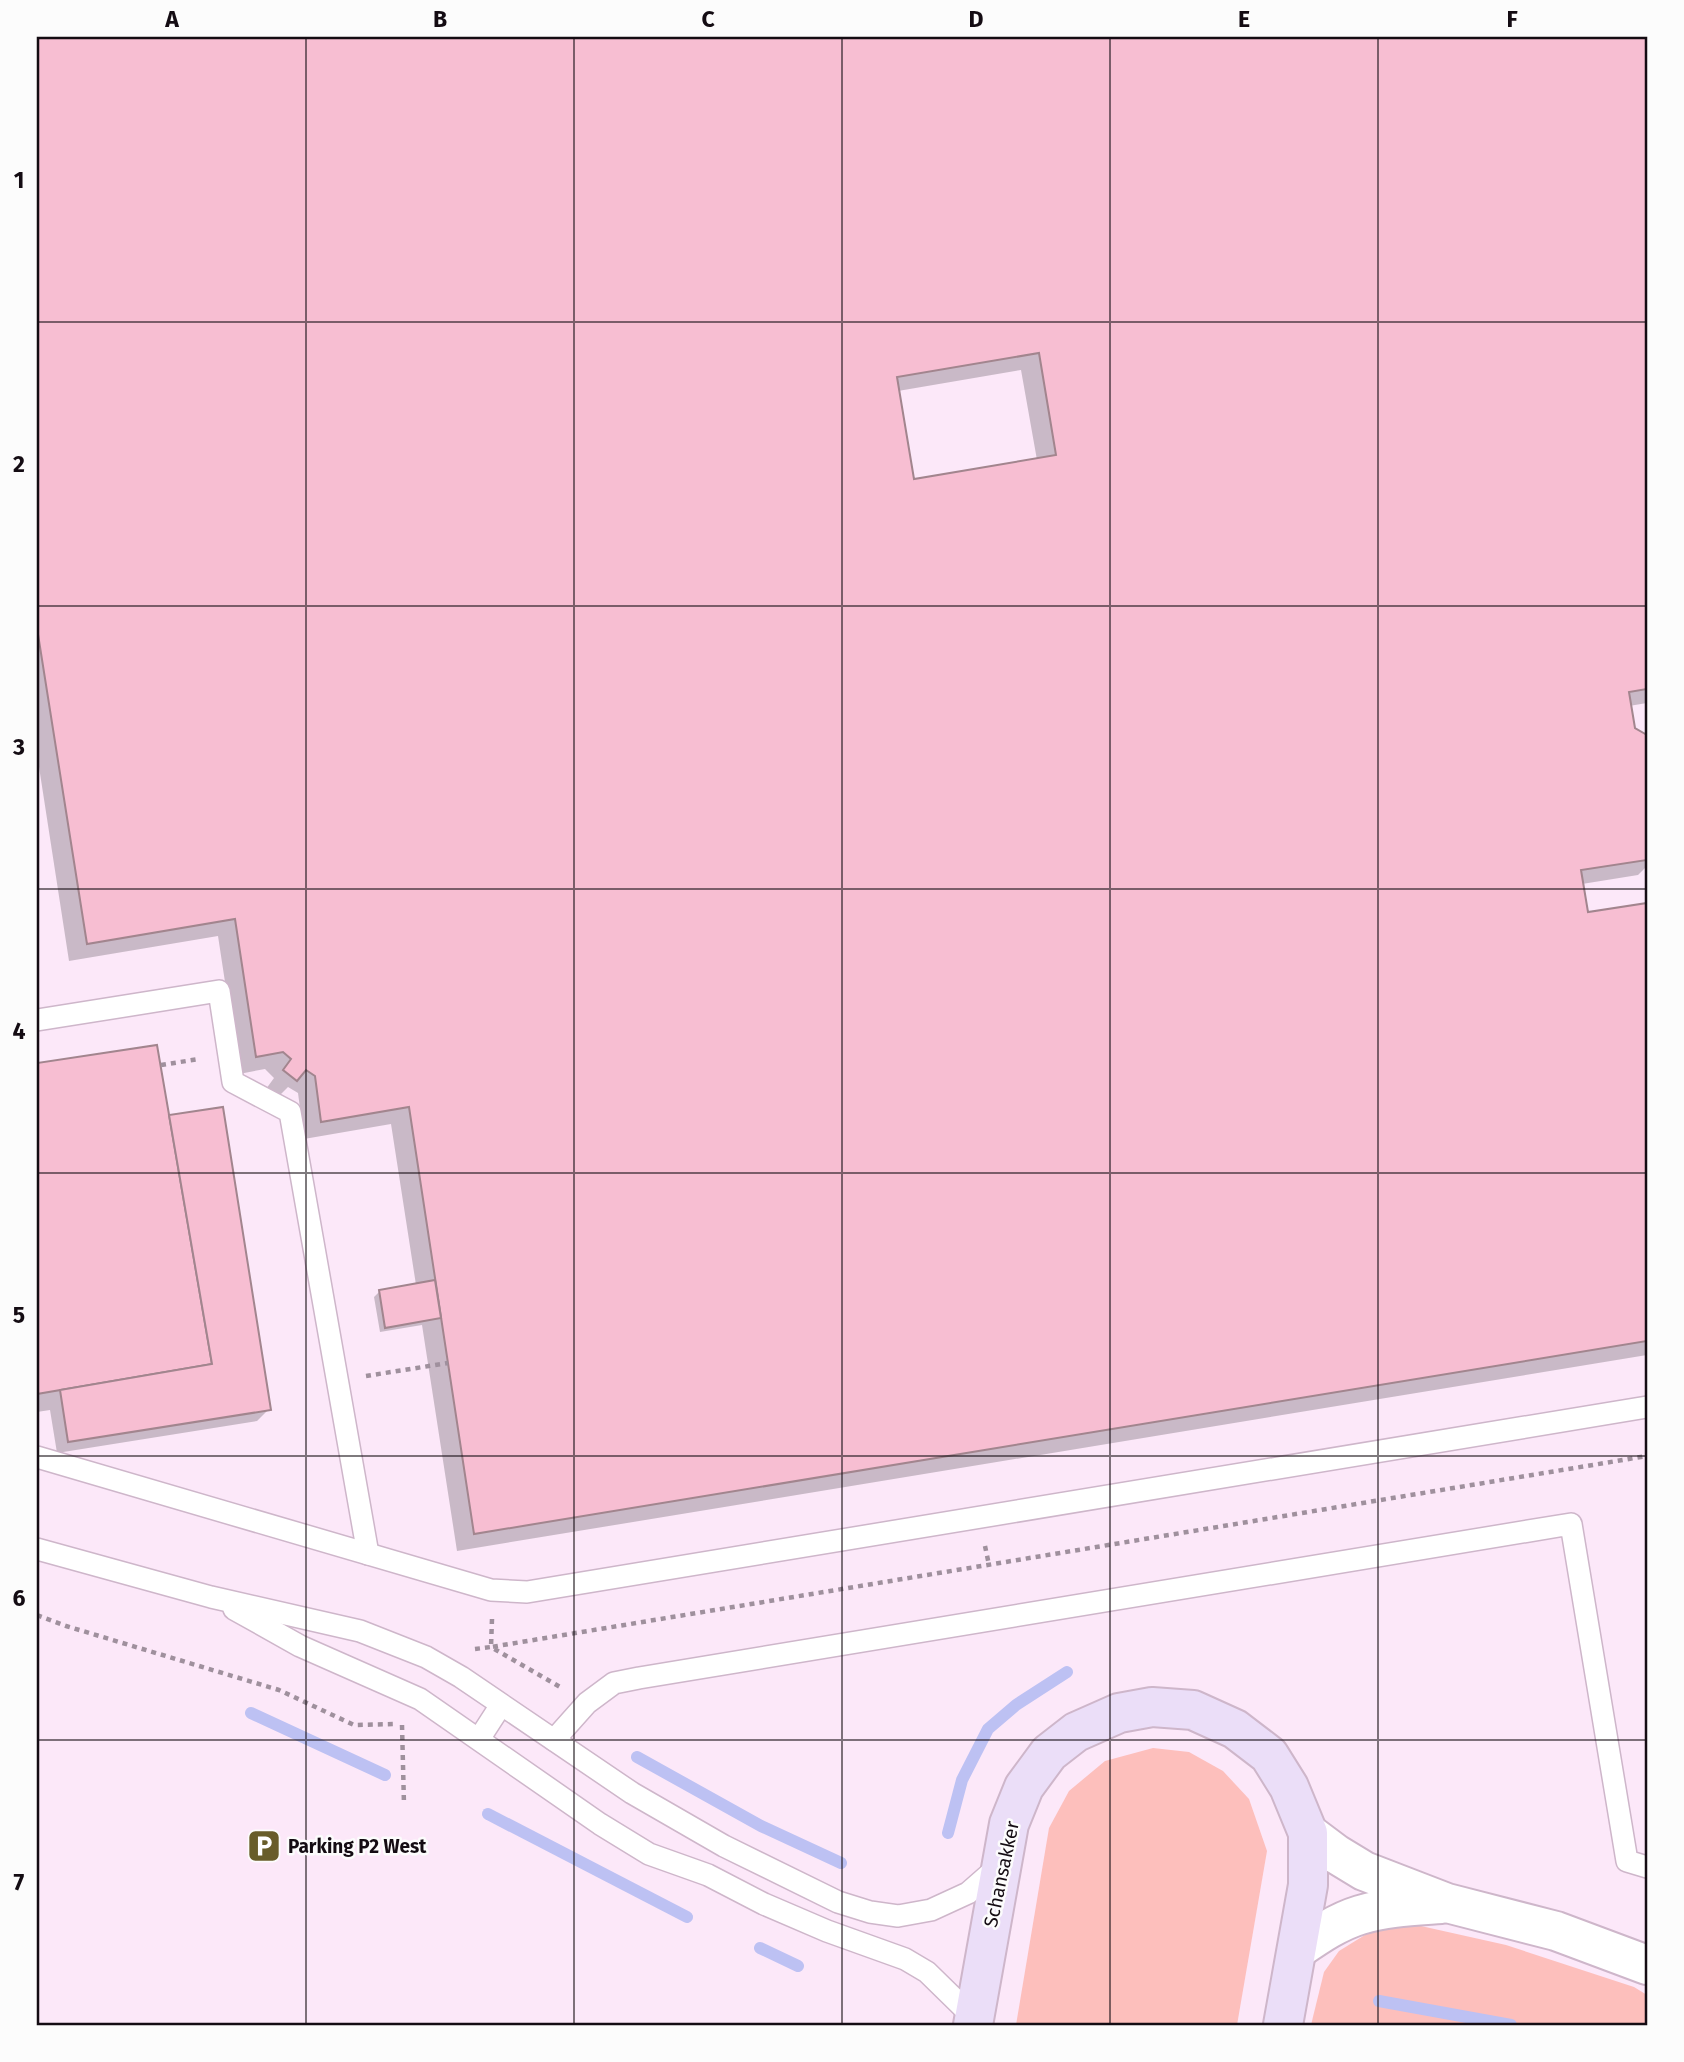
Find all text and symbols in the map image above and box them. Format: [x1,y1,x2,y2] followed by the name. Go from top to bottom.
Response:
[164,5,179,33] text: A
[433,5,447,33] text: B
[701,5,715,33] text: C
[969,5,984,33] text: D
[1238,5,1250,33] text: E
[1506,5,1518,33] text: F
[14,166,24,194] text: 1
[13,450,25,478] text: 2
[12,733,25,761] text: 3
[13,1017,26,1045] text: 4
[13,1301,25,1329] text: 5
[13,1584,26,1612] text: 6
[979,1818,1024,1929] street label: Schansakker
[245,1827,283,1865] parking icon: Parking P2 West
[288,1835,427,1858] place label: Parking P2 West
[14,1868,25,1896] text: 7

